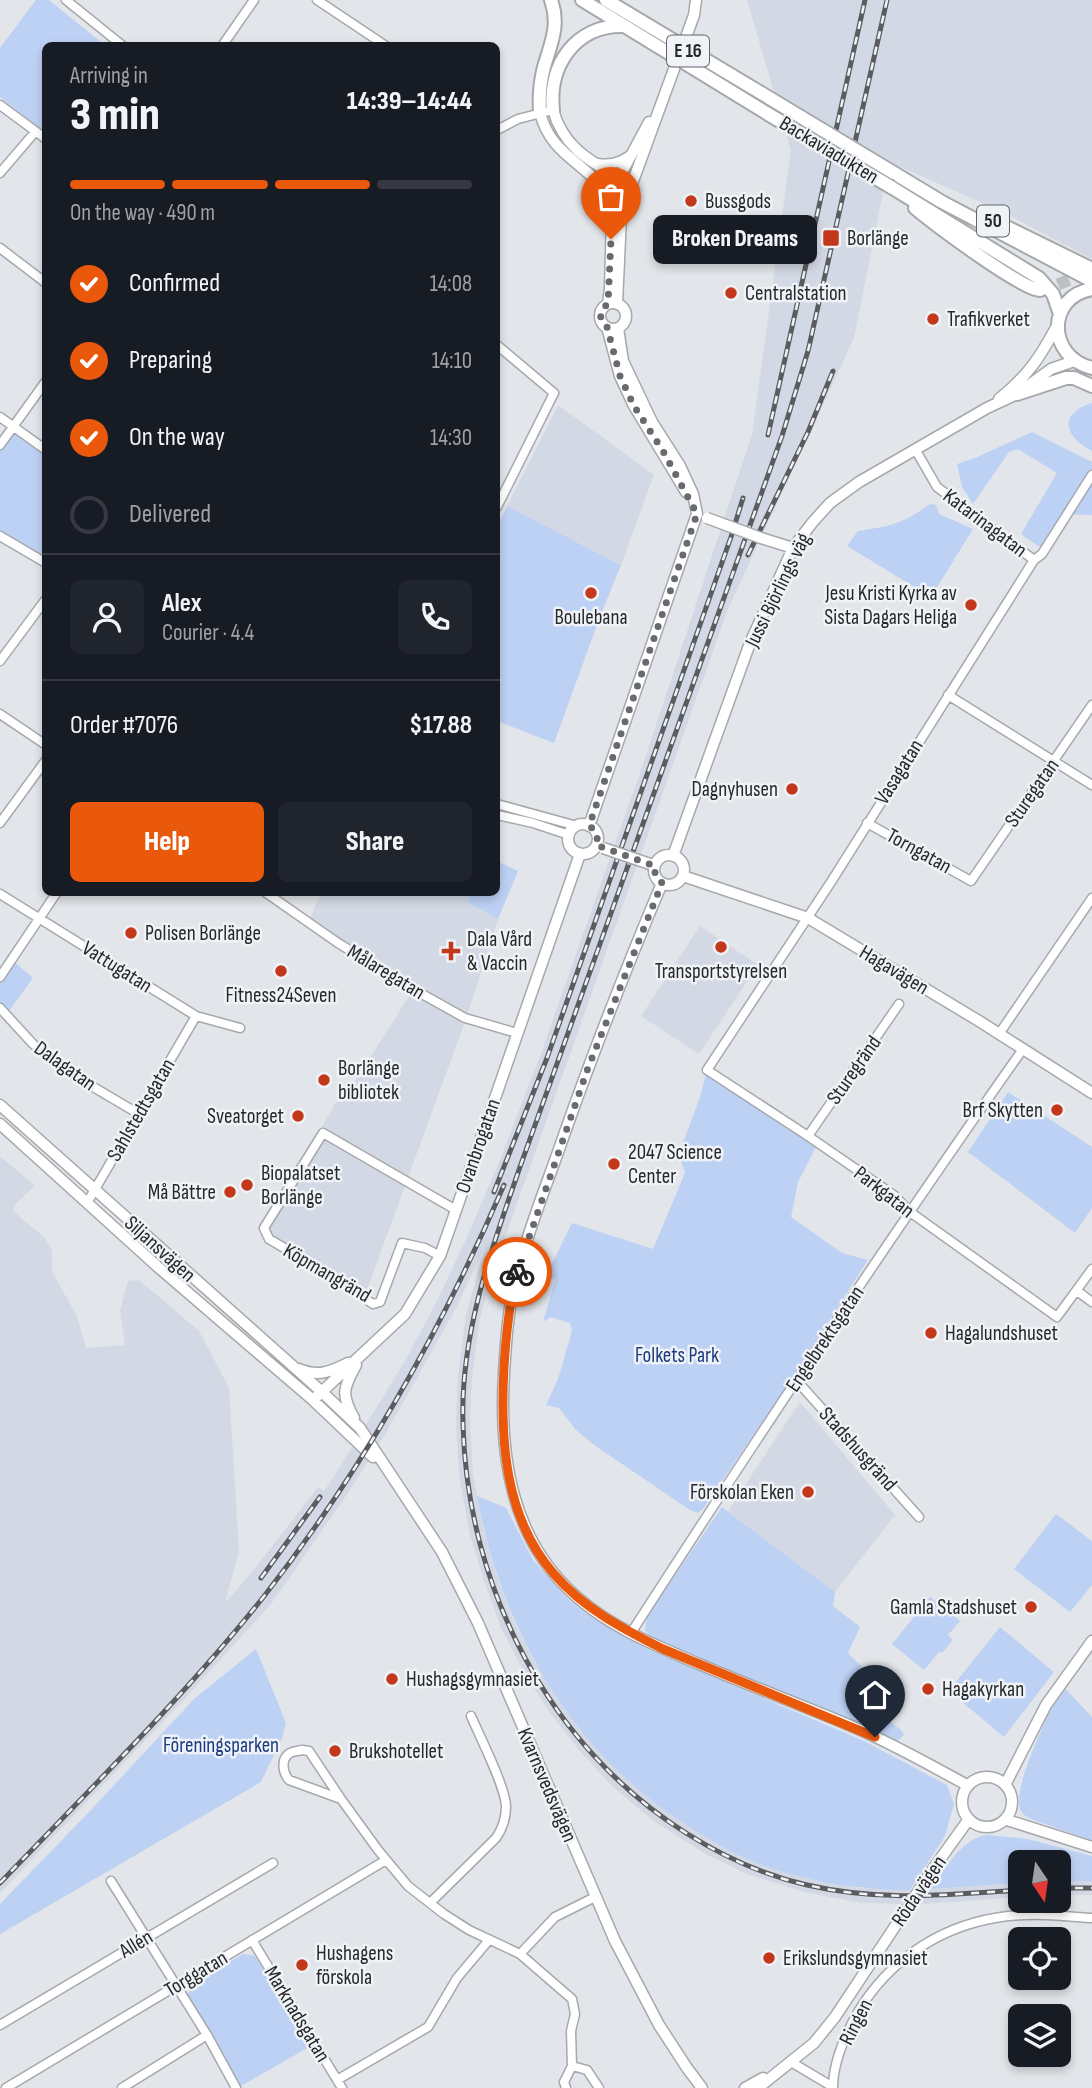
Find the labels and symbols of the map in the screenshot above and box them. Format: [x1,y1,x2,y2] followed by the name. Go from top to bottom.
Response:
[667,36,709,66] road number: E 16
[775,111,883,189] street label: Backaviadukten
[581,167,641,239] pin
[705,189,771,214] place label: Bussgods
[683,193,699,209] marker: Bussgods
[977,206,1009,236] road number: 50
[653,215,818,264] callout: Broken Dreams
[847,226,909,251] place label: Borlänge
[821,228,841,248] marker: Borlänge
[745,281,847,306] place label: Centralstation
[723,285,739,301] marker: Centralstation
[947,307,1030,332] place label: Trafikverket
[925,311,941,327] marker: Trafikverket
[938,483,1032,563] street label: Katarinagatan
[739,529,816,652] street label: Jussi Björlings väg
[824,581,957,630] place label: Jesu Kristi Kyrka av Sista Dagars Heliga
[583,585,599,601] marker: Boulebana
[963,597,979,613] marker: Jesu Kristi Kyrka av Sista Dagars Heliga
[554,605,628,630] place label: Boulebana
[869,735,929,809] street label: Vasagatan
[999,754,1065,832] street label: Sturegatan
[692,777,778,802] place label: Dagnyhusen
[784,781,800,797] marker: Dagnyhusen
[882,823,956,879] street label: Torngatan
[145,921,261,946] place label: Polisen Borlänge
[123,925,139,941] marker: Polisen Borlänge
[467,927,532,976] place label: Dala Vård & Vaccin
[77,936,157,998] street label: Vattugatan
[343,939,429,1005] street label: Målaregatan
[713,939,729,955] marker: Transportstyrelsen
[855,940,933,1000] street label: Hagavägen
[441,941,461,961] marker: Dala Vård & Vaccin
[655,959,787,984] place label: Transportstyrelsen
[273,963,289,979] marker: Fitness24Seven
[226,983,336,1008] place label: Fitness24Seven
[821,1031,887,1109] street label: Sturegränd
[29,1036,101,1096] street label: Dalagatan
[102,1054,180,1166] street label: Sahlstedtsgatan
[338,1056,400,1105] place label: Borlänge bibliotek
[316,1072,332,1088] marker: Borlänge bibliotek
[450,1096,506,1196] street label: Ovanbrogatan
[963,1098,1043,1123] place label: Brf Skytten
[1049,1102,1065,1118] marker: Brf Skytten
[207,1104,284,1129] place label: Sveatorget
[290,1108,306,1124] marker: Sveatorget
[628,1140,722,1189] place label: 2047 Science Center
[606,1156,622,1172] marker: 2047 Science Center
[261,1161,340,1210] place label: Biopalatset Borlänge
[849,1161,919,1223] street label: Parkgatan
[239,1177,255,1193] marker: Biopalatset Borlänge
[148,1180,216,1205] place label: Må Bättre
[222,1184,238,1200] marker: Må Bättre
[119,1211,201,1287] street label: Siljansvägen
[482,1237,552,1307] courier
[279,1238,375,1308] street label: Köpmangränd
[780,1281,870,1397] street label: Engelbrektsgatan
[945,1321,1058,1346] place label: Hagalundshuset
[923,1325,939,1341] marker: Hagalundshuset
[635,1343,719,1368] park label: Folkets Park
[814,1402,902,1496] street label: Stadshusgränd
[690,1480,794,1505] place label: Förskolan Eken
[800,1484,816,1500] marker: Förskolan Eken
[890,1595,1017,1620] place label: Gamla Stadshuset
[1023,1599,1039,1615] marker: Gamla Stadshuset
[845,1665,905,1737] pin
[406,1667,539,1692] place label: Hushagsgymnasiet
[384,1671,400,1687] marker: Hushagsgymnasiet
[942,1677,1024,1702] place label: Hagakyrkan
[920,1681,936,1697] marker: Hagakyrkan
[512,1724,582,1846] street label: Kvarnsvedsvägen
[163,1733,279,1758] park label: Föreningsparken
[349,1739,443,1764] place label: Brukshotellet
[327,1743,343,1759] marker: Brukshotellet
[1008,1850,1071,1913] north arrow
[886,1851,952,1931] street label: Röda vägen
[114,1924,157,1964] street label: Allén
[316,1941,393,1990] place label: Hushagens förskola
[160,1945,232,2003] street label: Torggatan
[783,1946,928,1971] place label: Erikslundsgymnasiet
[761,1950,777,1966] marker: Erikslundsgymnasiet
[294,1957,310,1973] marker: Hushagens förskola
[259,1962,335,2066] street label: Marknadsgatan
[834,1995,878,2049] street label: Ringen

